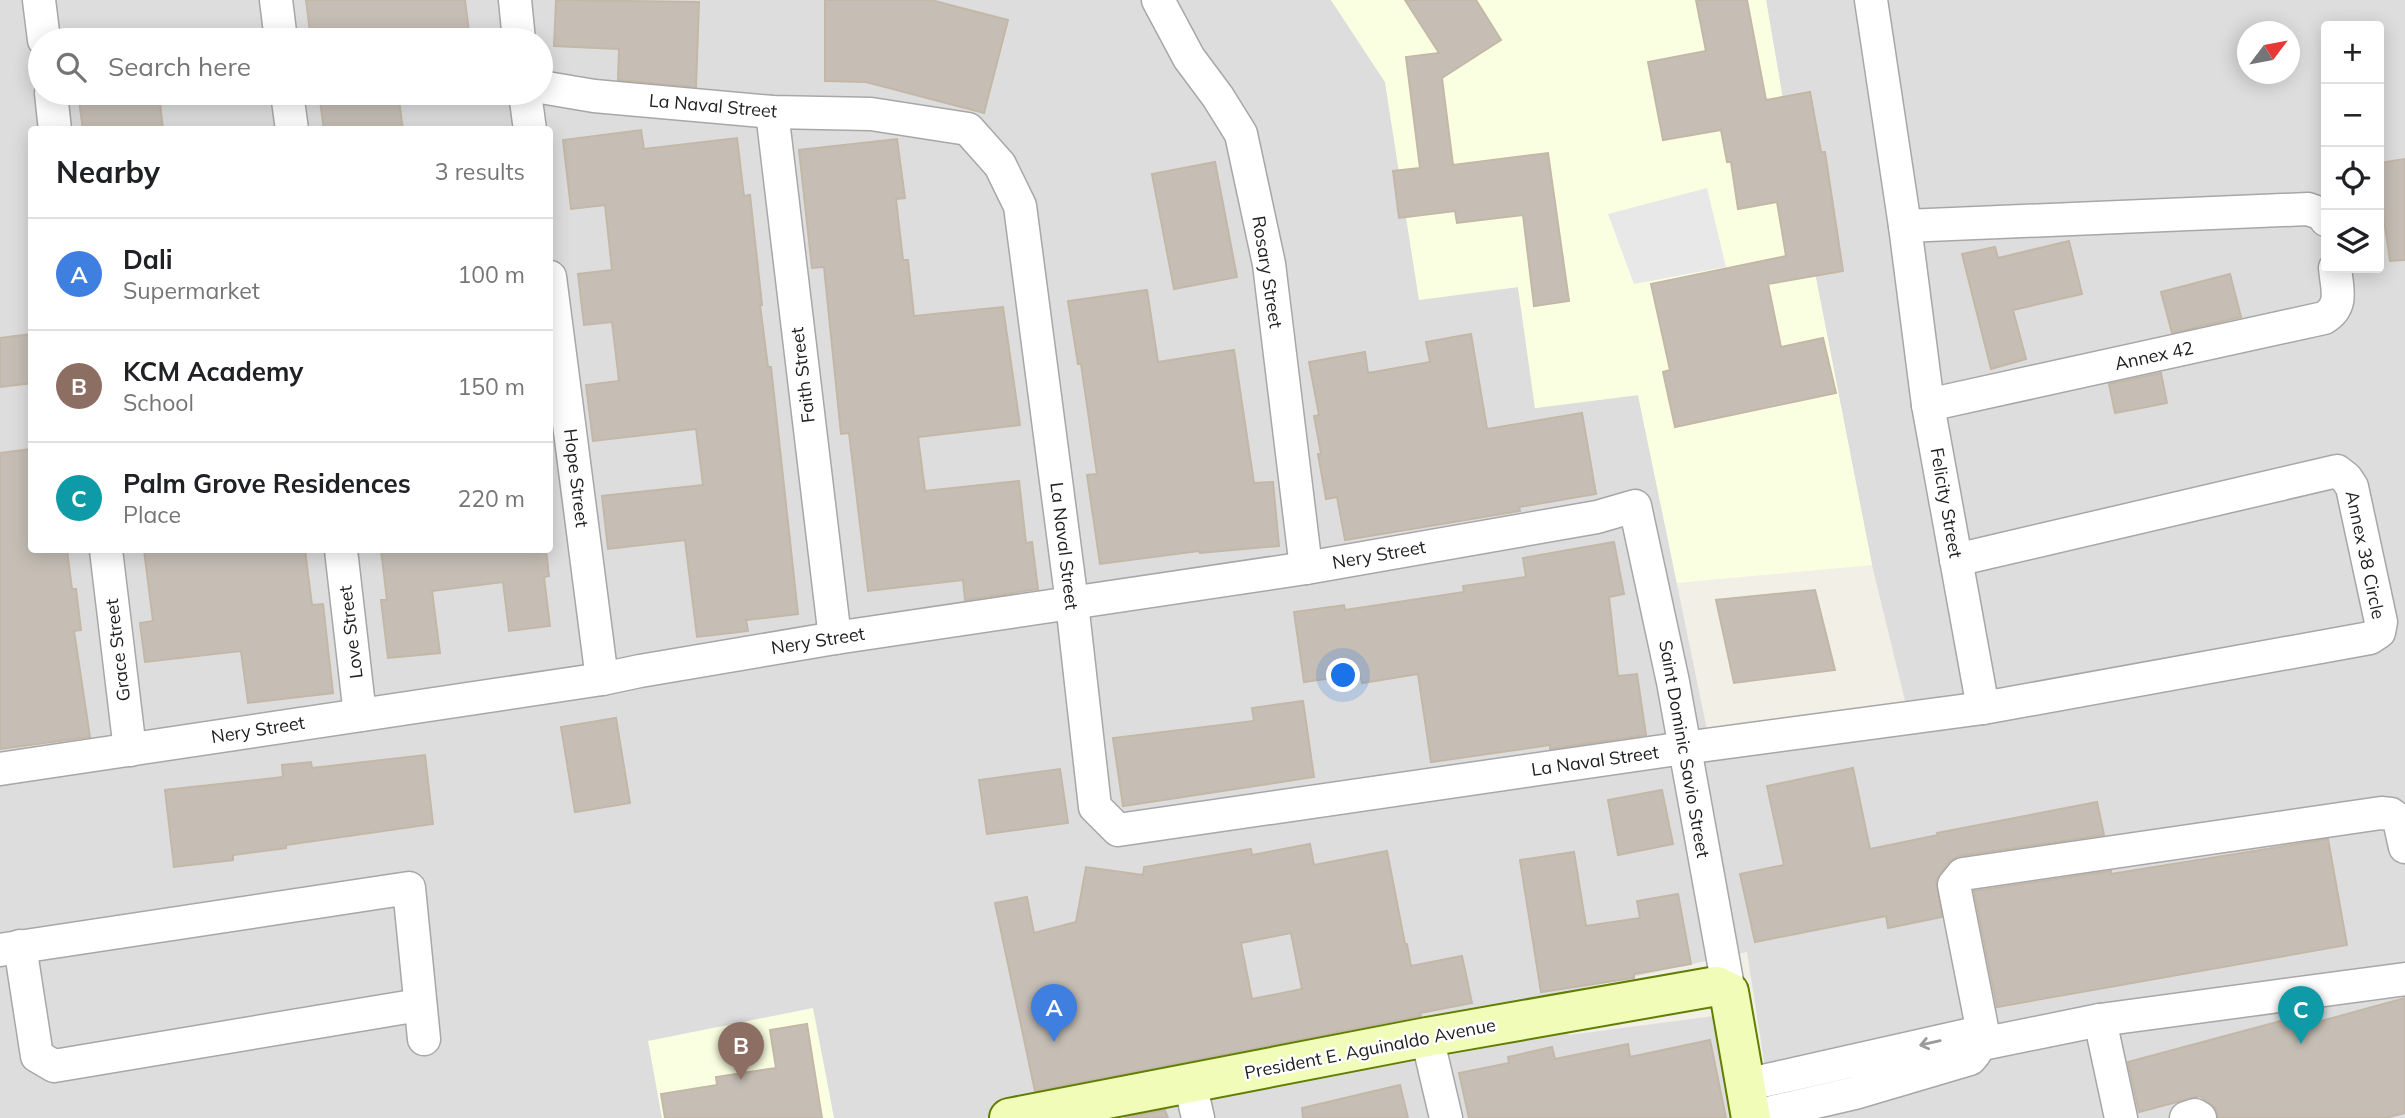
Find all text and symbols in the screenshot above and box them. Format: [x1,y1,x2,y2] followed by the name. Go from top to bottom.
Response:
[2237,21,2300,84] north arrow
[2321,21,2384,273] map controls
[2321,21,2384,84] button: +
[28,28,553,105] search box
[52,48,90,86] icon: search
[108,50,251,83] text: Search here
[2321,84,2384,147] button: −
[648,88,778,123] street label: La Naval Street
[2321,147,2384,210] button: locate
[56,153,160,191] text: Nearby
[435,157,525,186] text: 3 results
[2321,210,2384,273] button: layers
[1247,214,1288,330] street label: Rosary Street
[123,243,173,276] text: Dali
[70,260,88,289] text: A
[457,260,525,289] text: 100 m
[123,276,260,305] text: Supermarket
[785,326,820,424] street label: Faith Street
[2112,336,2195,375] street label: Annex 42
[123,355,303,388] text: KCM Academy
[71,372,87,401] text: B
[457,372,525,401] text: 150 m
[123,388,194,417] text: School
[559,427,594,529] street label: Hope Street
[1925,446,1968,560] street label: Felicity Street
[123,467,411,500] text: Palm Grove Residences
[1045,481,1084,611] street label: La Naval Street
[71,484,87,513] text: C
[457,484,525,513] text: 220 m
[2341,489,2390,621] street label: Annex 38 Circle
[123,500,181,529] text: Place
[1330,535,1427,574] street label: Nery Street
[333,584,368,680] street label: Love Street
[100,597,135,703] street label: Grace Street
[770,622,866,659] street label: Nery Street
[1654,638,1715,860] street label: Saint Dominic Savio Street
[1326,658,1360,692] your location
[210,711,306,748] street label: Nery Street
[1530,740,1660,781] street label: La Naval Street
[1031,984,1077,1042] pin: A
[2278,986,2324,1044] pin: C
[1242,1013,1497,1084] street label: President E. Aguinaldo Avenue
[718,1022,764,1080] pin: B
[1919,1037,1942,1051] one-way arrow

